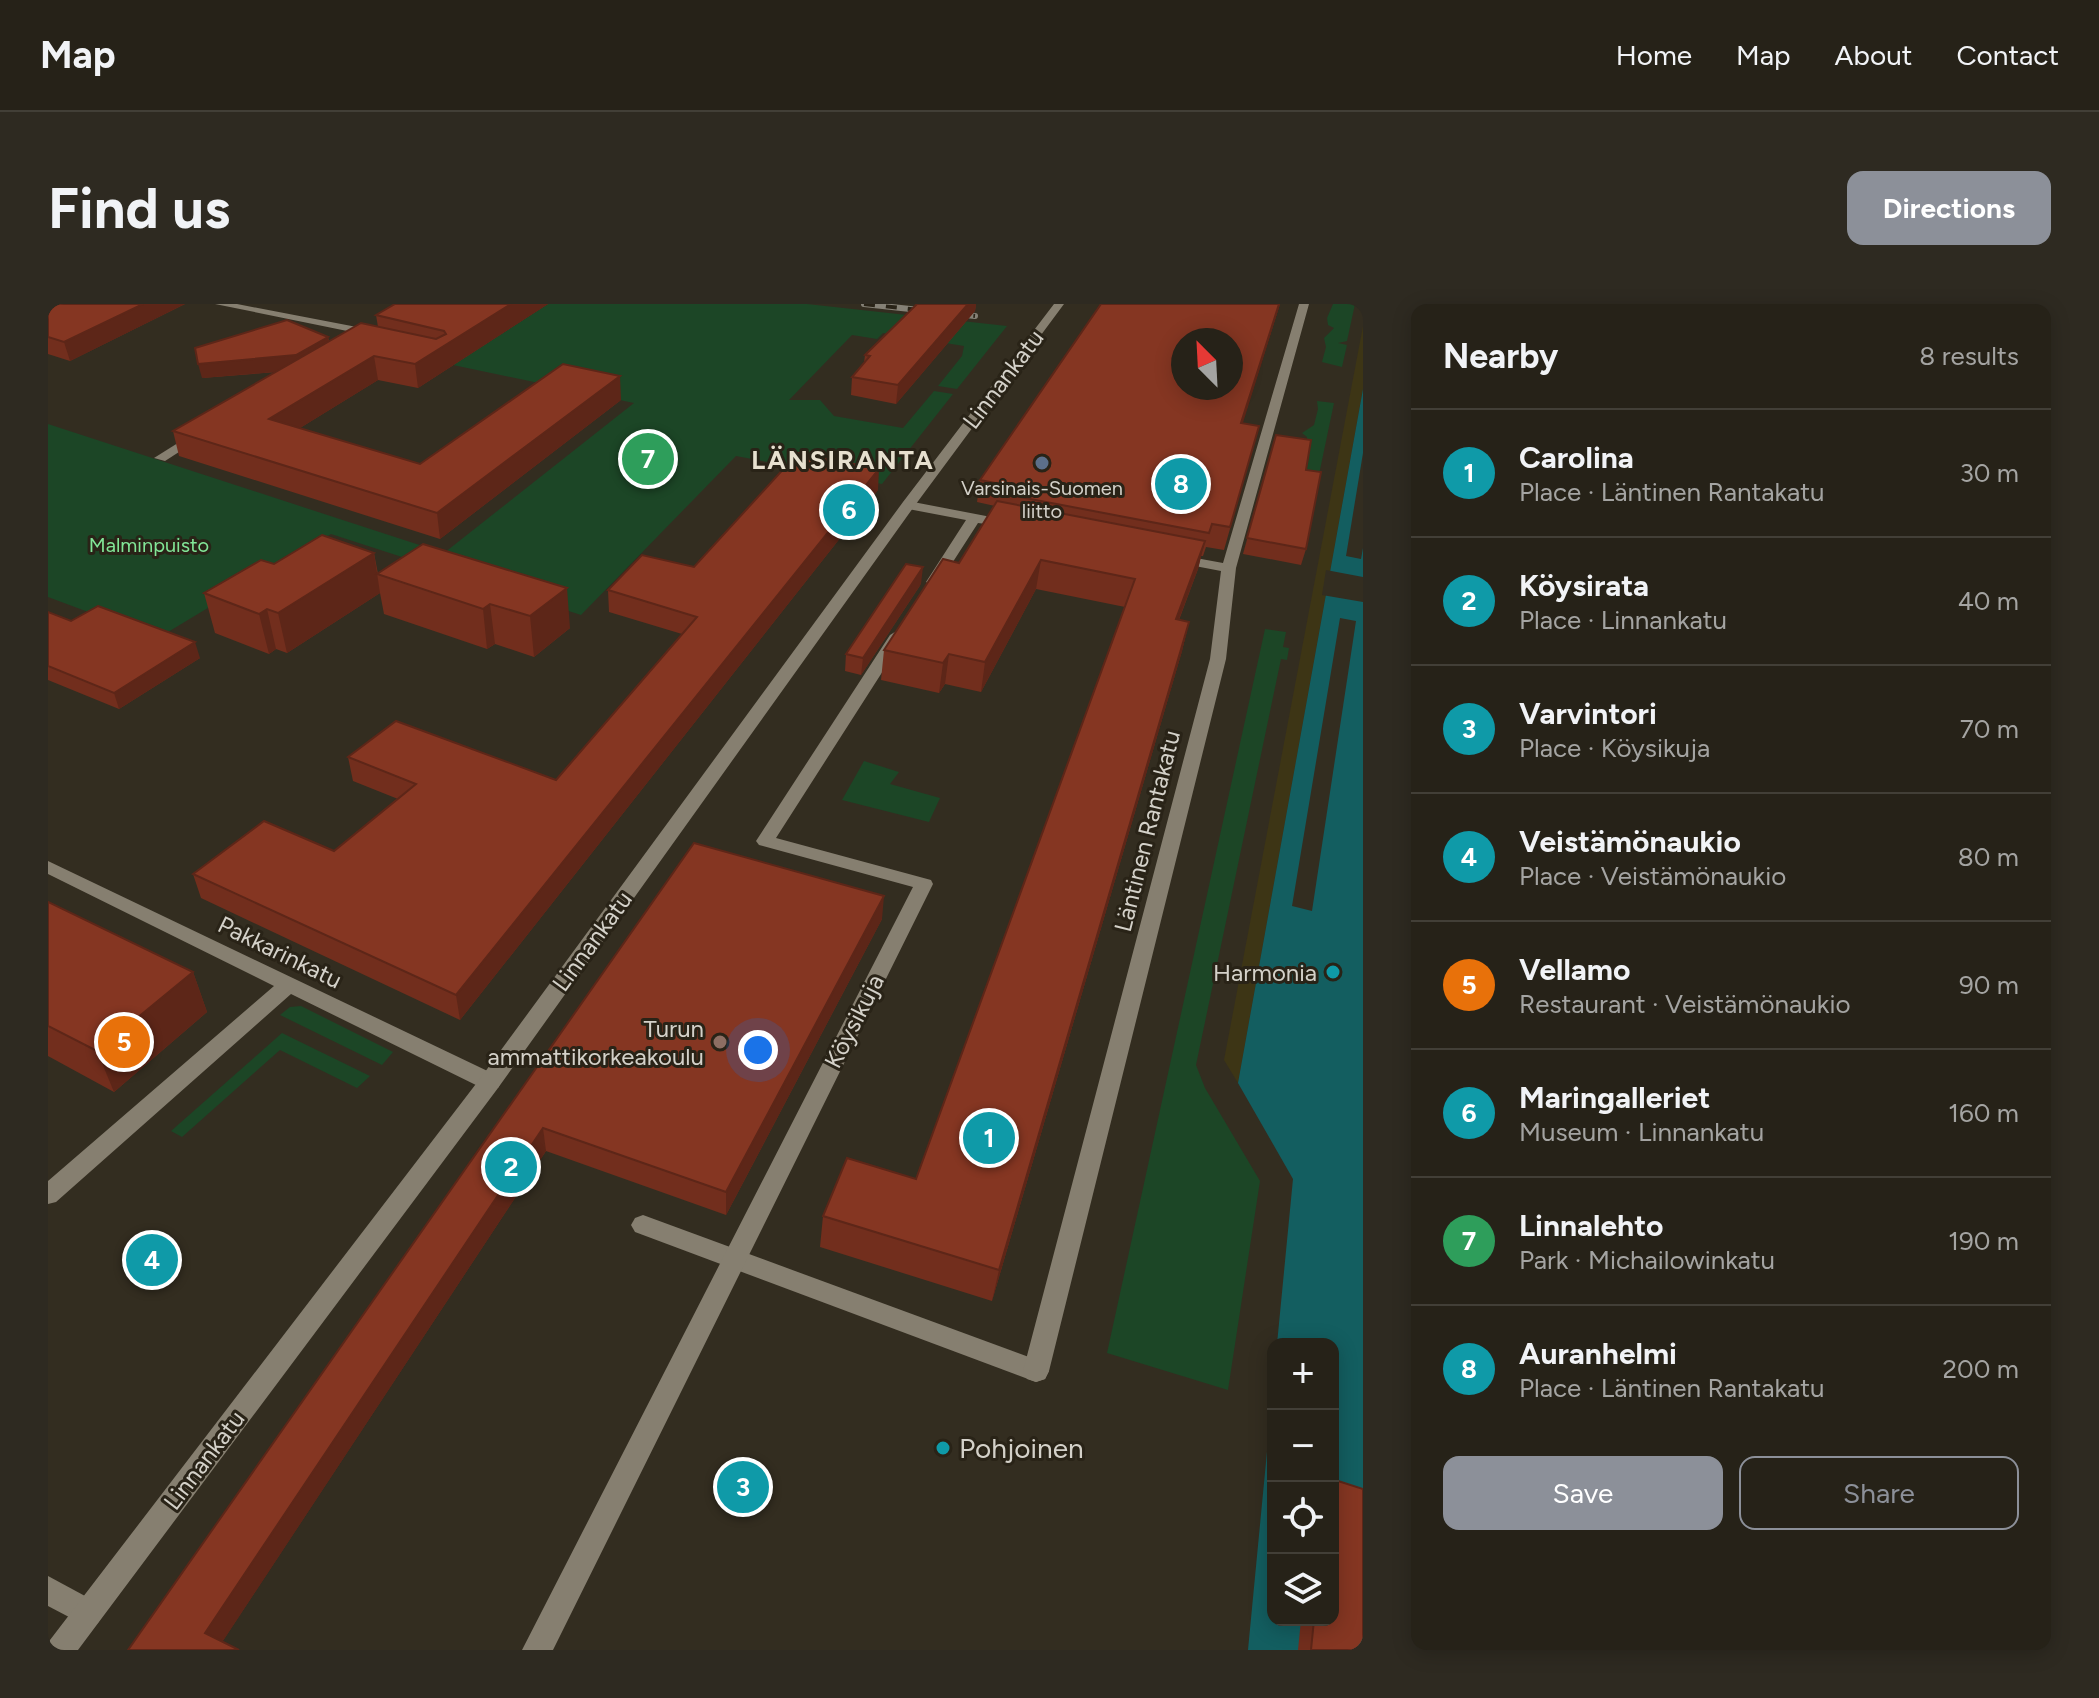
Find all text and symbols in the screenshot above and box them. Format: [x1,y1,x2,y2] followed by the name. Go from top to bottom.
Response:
[40,32,116,78] text: Map
[1616,38,1692,72] text: Home
[1736,38,1791,72] text: Map
[1835,38,1912,72] text: About
[1956,38,2059,72] text: Contact
[1847,171,2051,245] button: Directions
[48,175,230,242] text: Find us
[956,324,1050,434] street label: Linnankatu
[1171,328,1243,400] north arrow
[1443,336,1558,377] text: Nearby
[1919,340,2019,372] text: 8 results
[622,429,674,489] pin: 7
[1519,439,1634,476] text: Carolina
[751,444,935,476] district label: LÄNSIRANTA
[1033,454,1051,472] marker: Varsinais-Suomen liitto
[1155,454,1207,514] pin: 8
[1464,457,1474,489] text: 1
[1960,457,2019,489] text: 30 m
[961,476,1123,523] place label: Varsinais-Suomen liitto
[1519,476,1825,508] text: Place · Läntinen Rantakatu
[823,480,875,540] pin: 6
[89,533,209,557] park label: Malminpuisto
[1519,567,1649,604] text: Köysirata
[1461,585,1477,617] text: 2
[1958,585,2019,617] text: 40 m
[1519,604,1727,636] text: Place · Linnankatu
[1519,695,1657,732] text: Varvintori
[1462,713,1476,745] text: 3
[1960,713,2019,745] text: 70 m
[1108,727,1186,935] street label: Läntinen Rantakatu
[1519,732,1710,764] text: Place · Köysikuja
[1519,823,1741,860] text: Veistämönaukio
[1461,841,1477,873] text: 4
[1958,841,2019,873] text: 80 m
[1519,860,1786,892] text: Place · Veistämönaukio
[546,885,638,997] street label: Linnankatu
[213,910,347,994] street label: Pakkarinkatu
[1519,951,1630,988] text: Vellamo
[1213,958,1317,987] place label: Harmonia
[1324,963,1342,981] marker: Harmonia
[818,969,890,1073] street label: Köysikuja
[1461,969,1477,1001] text: 5
[1959,969,2019,1001] text: 90 m
[1519,988,1851,1020] text: Restaurant · Veistämönaukio
[98,1012,150,1072] pin: 5
[487,1014,704,1071] place label: Turun ammattikorkeakoulu
[738,1030,778,1070] your location
[711,1033,729,1051] marker: Turun ammattikorkeakoulu
[1519,1079,1710,1116] text: Maringalleriet
[1461,1097,1477,1129] text: 6
[1948,1097,2019,1129] text: 160 m
[963,1108,1015,1168] pin: 1
[1519,1116,1764,1148] text: Museum · Linnankatu
[485,1137,537,1197] pin: 2
[1519,1207,1663,1244] text: Linnalehto
[1462,1225,1476,1257] text: 7
[1948,1225,2019,1257] text: 190 m
[126,1230,178,1290] pin: 4
[1519,1244,1775,1276] text: Park · Michailowinkatu
[1519,1335,1677,1372] text: Auranhelmi
[1267,1338,1339,1626] map controls
[1267,1338,1339,1410] button: +
[1461,1353,1477,1385] text: 8
[1943,1353,2019,1385] text: 200 m
[1519,1372,1825,1404] text: Place · Läntinen Rantakatu
[157,1405,251,1515] street label: Linnankatu
[1267,1410,1339,1482] button: −
[959,1431,1084,1465] place label: Pohjoinen
[934,1439,952,1457] marker: Pohjoinen
[1443,1456,1723,1530] button: Save
[1739,1456,2019,1530] button: Share
[717,1457,769,1517] pin: 3
[1267,1482,1339,1554] button: locate
[1267,1554,1339,1626] button: layers

